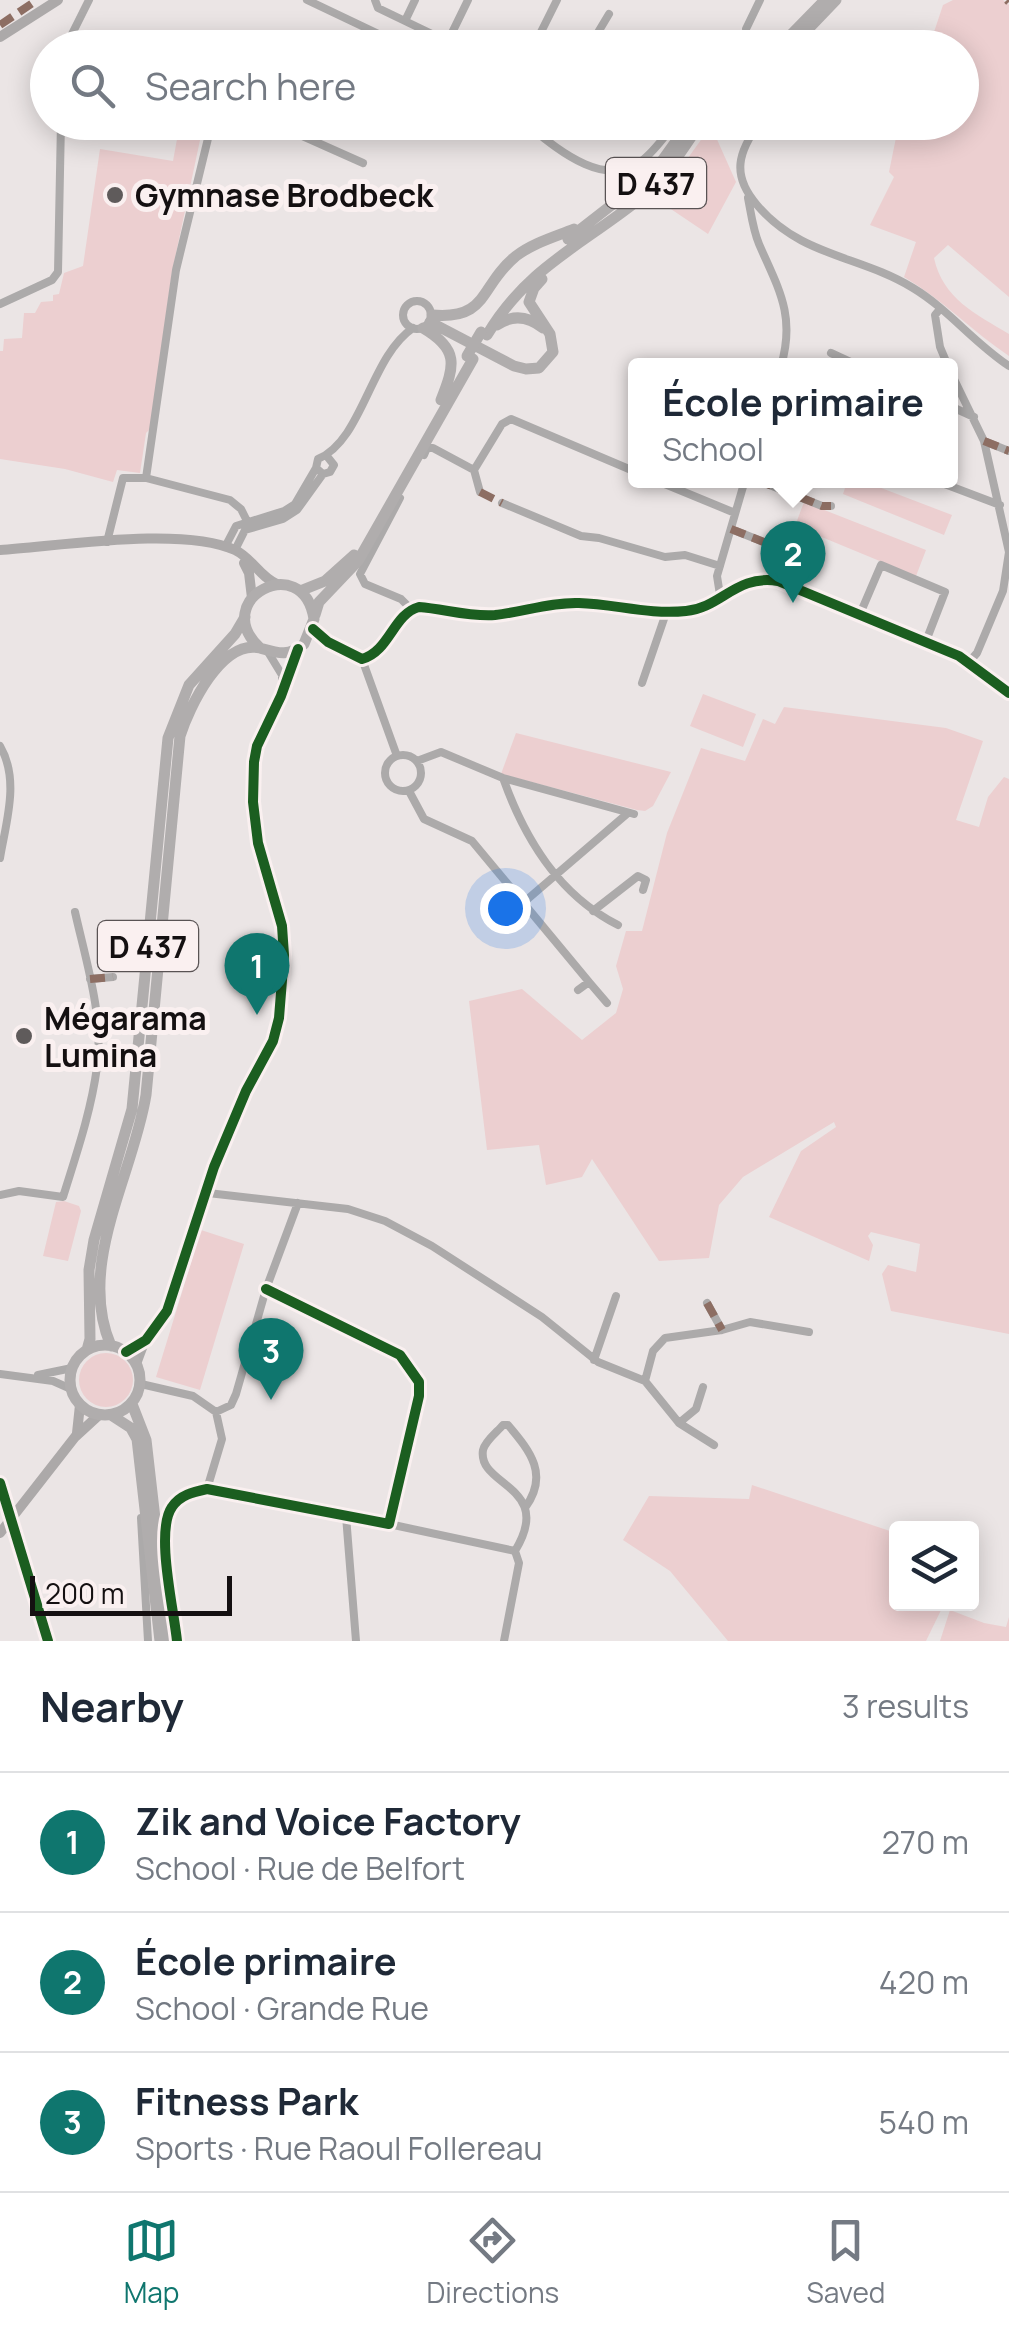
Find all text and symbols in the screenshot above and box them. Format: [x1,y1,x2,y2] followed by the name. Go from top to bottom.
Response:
[30,30,979,140] search box
[65,58,120,113] icon: search
[145,59,356,111] text: Search here
[606,158,706,208] road number: D 437
[135,173,434,217] place label: Gymnase Brodbeck
[104,184,126,206] marker: Gymnase Brodbeck
[628,358,958,488] popup
[662,375,924,427] text: École primaire
[662,427,764,471] text: School
[760,520,826,603] pin: 2
[480,883,531,934] your location
[98,921,198,971] road number: D 437
[224,932,290,1015] pin: 1
[44,996,207,1077] place label: Mégarama Lumina
[13,1025,35,1047] marker: Mégarama Lumina
[238,1318,304,1400] pin: 3
[889,1521,979,1611] map controls
[889,1521,979,1611] button: layers
[30,1571,232,1616] scale bar
[45,1574,124,1612] text: 200 m
[40,1677,184,1735] text: Nearby
[842,1684,969,1728] text: 3 results
[135,1794,521,1846] text: Zik and Voice Factory
[65,1820,80,1864] text: 1
[882,1820,969,1864] text: 270 m
[135,1846,465,1890] text: School · Rue de Belfort
[135,1934,397,1986] text: École primaire
[63,1960,82,2004] text: 2
[879,1960,969,2004] text: 420 m
[135,1986,429,2030] text: School · Grande Rue
[135,2074,358,2126] text: Fitness Park
[63,2100,82,2144] text: 3
[879,2100,969,2144] text: 540 m
[135,2126,542,2170] text: Sports · Rue Raoul Follereau
[124,2213,179,2311] tab: Map
[427,2213,559,2311] tab: Directions
[806,2213,885,2311] tab: Saved

